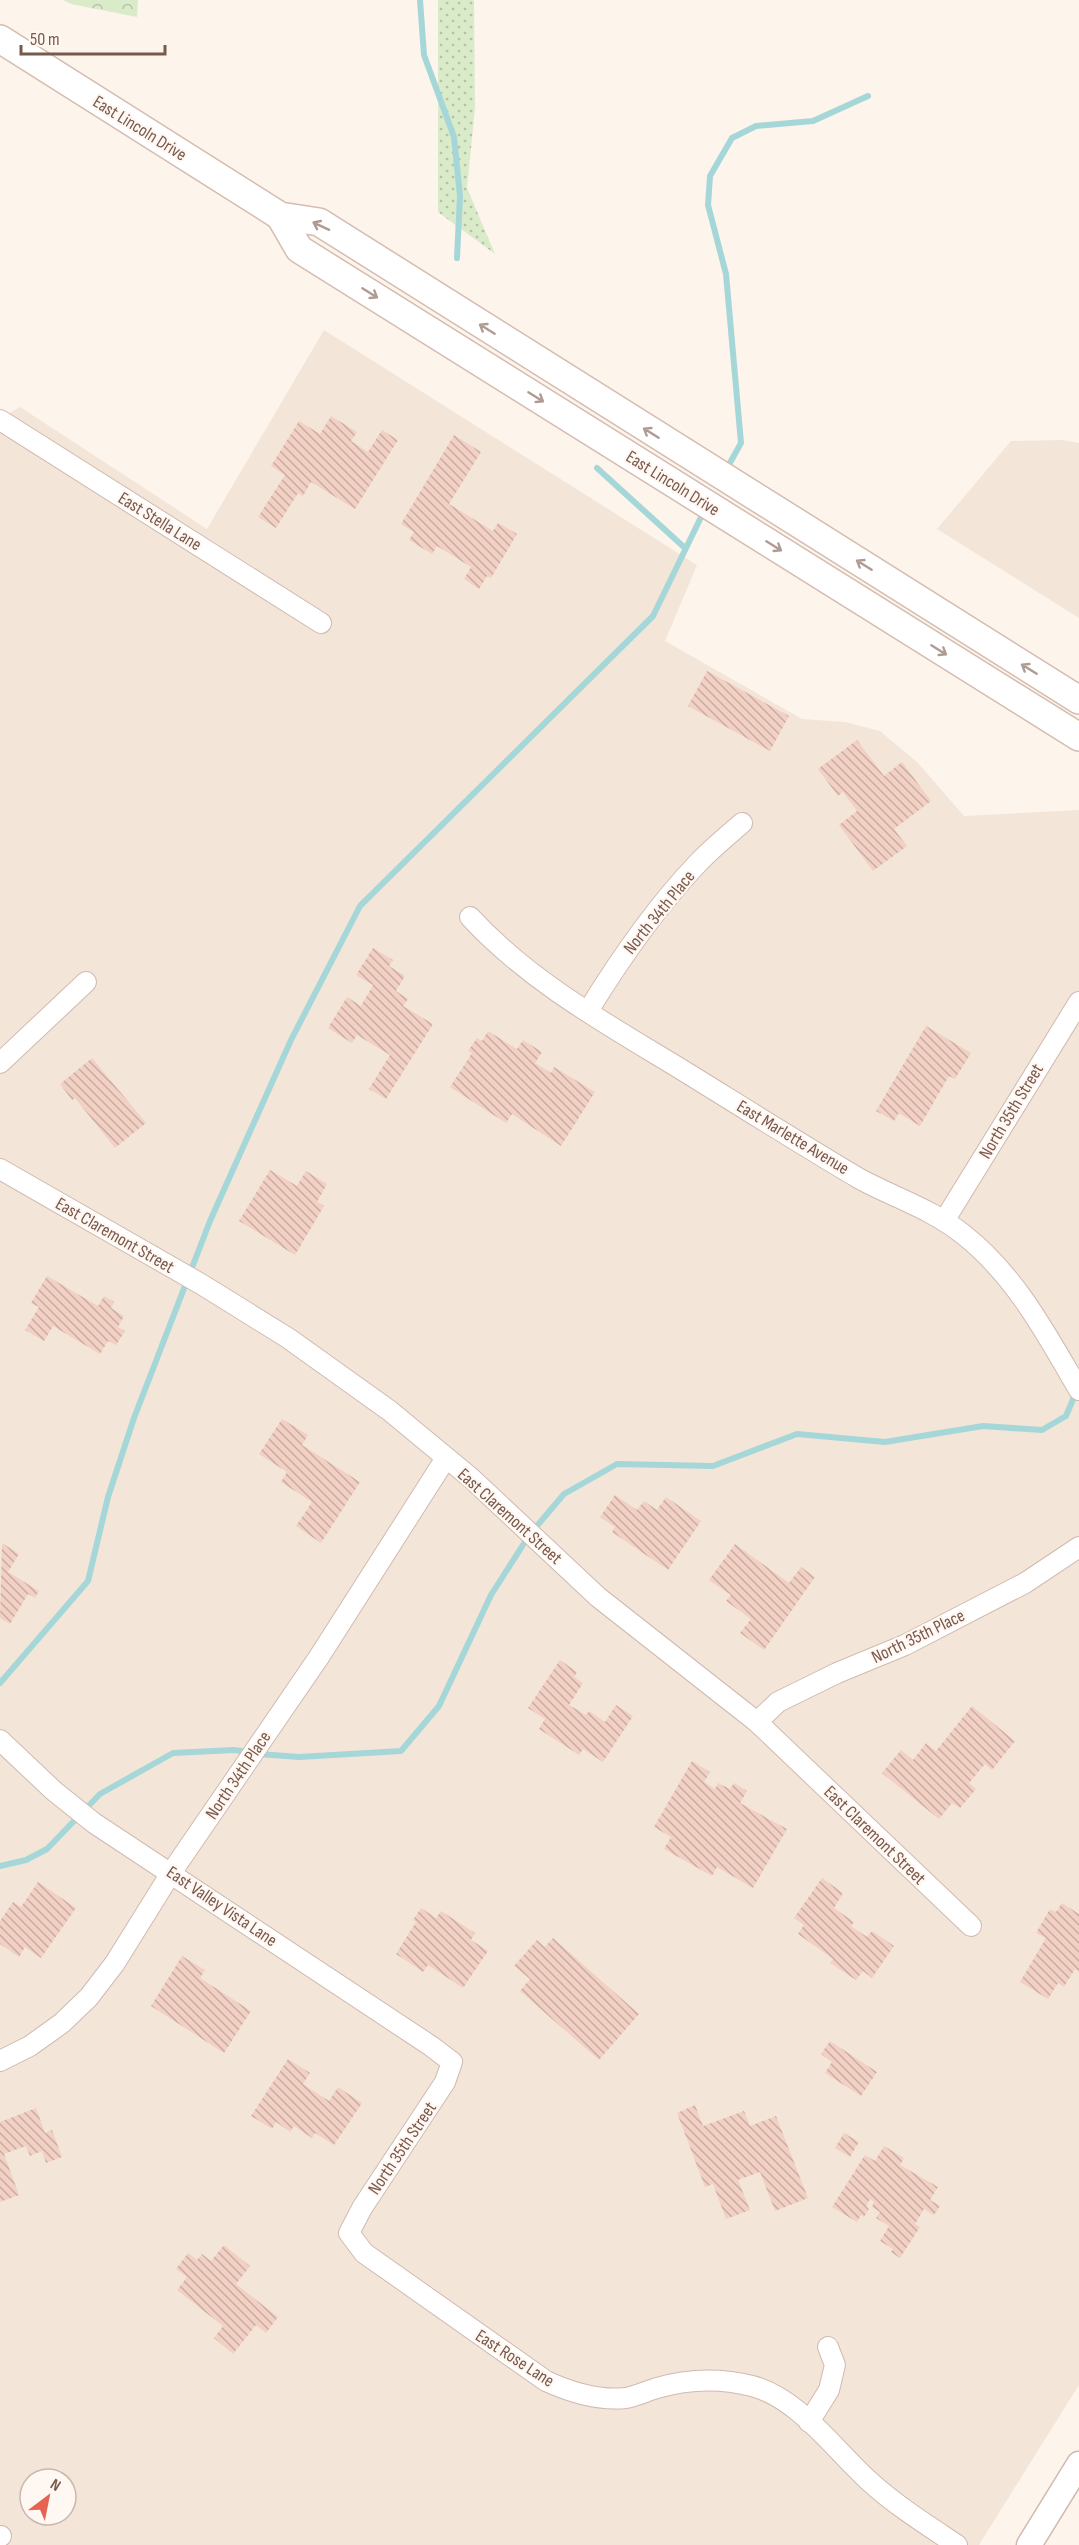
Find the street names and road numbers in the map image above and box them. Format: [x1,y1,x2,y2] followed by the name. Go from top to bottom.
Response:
[89,91,190,166] street label: East Lincoln Drive
[622,446,723,521] street label: East Lincoln Drive
[114,488,205,555] street label: East Stella Lane
[619,866,699,958] street label: North 34th Place
[975,1060,1048,1162] street label: North 35th Street
[733,1096,853,1179] street label: East Marlette Avenue
[52,1193,178,1278] street label: East Claremont Street
[453,1464,567,1569] street label: East Claremont Street
[868,1605,968,1668] street label: North 35th Place
[201,1727,275,1823] street label: North 34th Place
[819,1782,930,1890] street label: East Claremont Street
[163,1862,281,1951] street label: East Valley Vista Lane
[364,2098,441,2198] street label: North 35th Street
[471,2325,558,2392] street label: East Rose Lane

